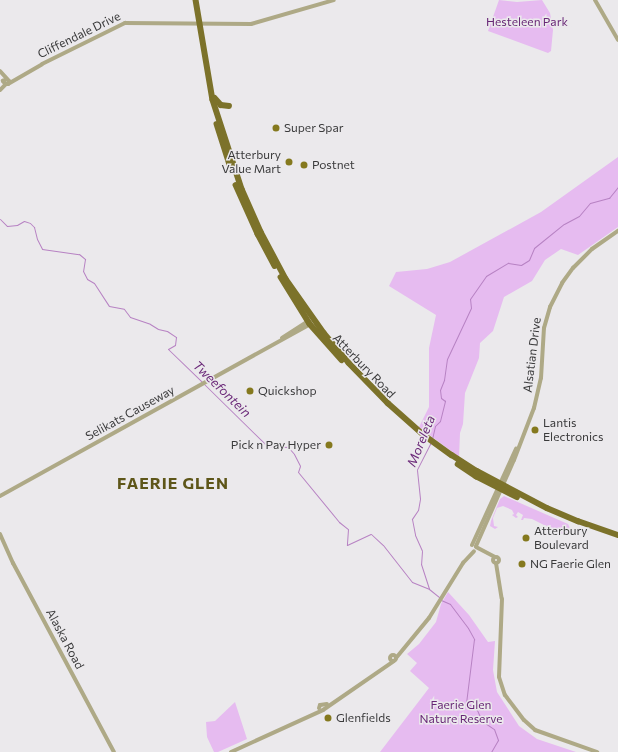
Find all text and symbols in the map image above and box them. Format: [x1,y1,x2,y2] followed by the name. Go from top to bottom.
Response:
[35,9,123,61] street label: Cliffendale Drive
[486,15,568,29] park label: Hesteleen Park
[284,121,343,135] place label: Super Spar
[271,123,281,133] marker: Super Spar
[221,148,281,176] place label: Atterbury Value Mart
[284,157,294,167] marker: Atterbury Value Mart
[312,158,355,172] place label: Postnet
[299,160,309,170] marker: Postnet
[520,317,544,393] street label: Alsatian Drive
[330,331,398,401] street label: Atterbury Road
[190,358,254,420] water label: Tweefontein
[83,383,177,443] street label: Selikats Causeway
[258,384,317,398] place label: Quickshop
[245,386,255,396] marker: Quickshop
[404,413,438,469] water label: Moreleta
[543,416,603,444] place label: Lantis Electronics
[530,425,540,435] marker: Lantis Electronics
[231,438,321,452] place label: Pick n Pay Hyper
[324,440,334,450] marker: Pick n Pay Hyper
[117,473,229,493] district label: FAERIE GLEN
[534,524,589,552] place label: Atterbury Boulevard
[521,533,531,543] marker: Atterbury Boulevard
[530,557,611,571] place label: NG Faerie Glen
[517,559,527,569] marker: NG Faerie Glen
[43,606,87,672] street label: Alaska Road
[420,698,502,726] park label: Faerie Glen Nature Reserve
[336,711,391,725] place label: Glenfields
[323,713,333,723] marker: Glenfields

